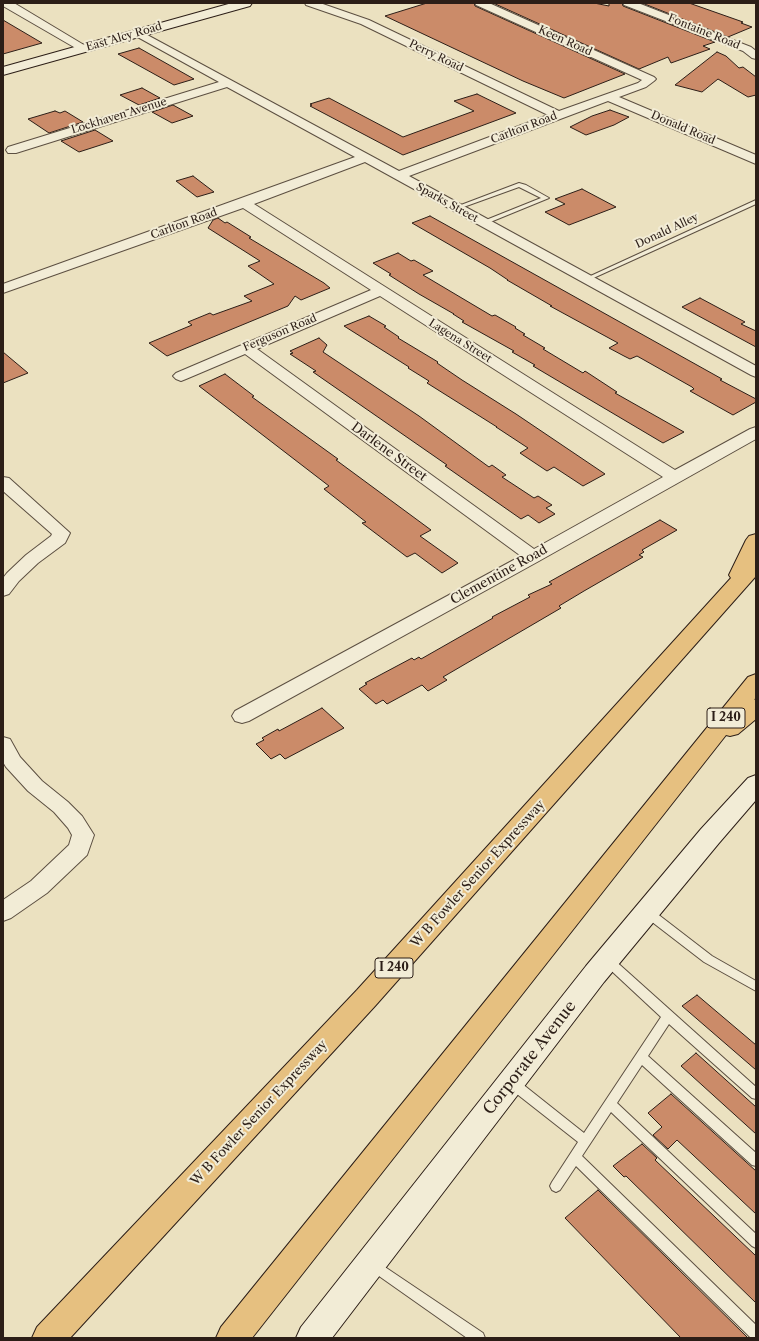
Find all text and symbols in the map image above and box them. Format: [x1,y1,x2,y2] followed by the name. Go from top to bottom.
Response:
[666,12,742,52] street label: Fontaine Road
[85,20,163,54] street label: East Alcy Road
[536,23,594,59] street label: Keen Road
[407,37,465,75] street label: Perry Road
[70,95,168,137] street label: Lockhaven Avenue
[489,109,559,147] street label: Carlton Road
[649,109,717,147] street label: Donald Road
[414,180,480,226] street label: Sparks Street
[149,206,219,242] street label: Carlton Road
[633,211,701,251] street label: Donald Alley
[241,312,319,354] street label: Ferguson Road
[426,316,494,366] street label: Lagena Street
[348,419,430,485] street label: Darlene Street
[448,542,550,608] street label: Clementine Road
[707,708,745,728] road number: I 240
[408,797,548,951] street label: W B Fowler Senior Expressway
[375,958,413,978] road number: I 240
[480,997,580,1119] street label: Corporate Avenue
[187,1037,331,1189] street label: W B Fowler Senior Expressway

